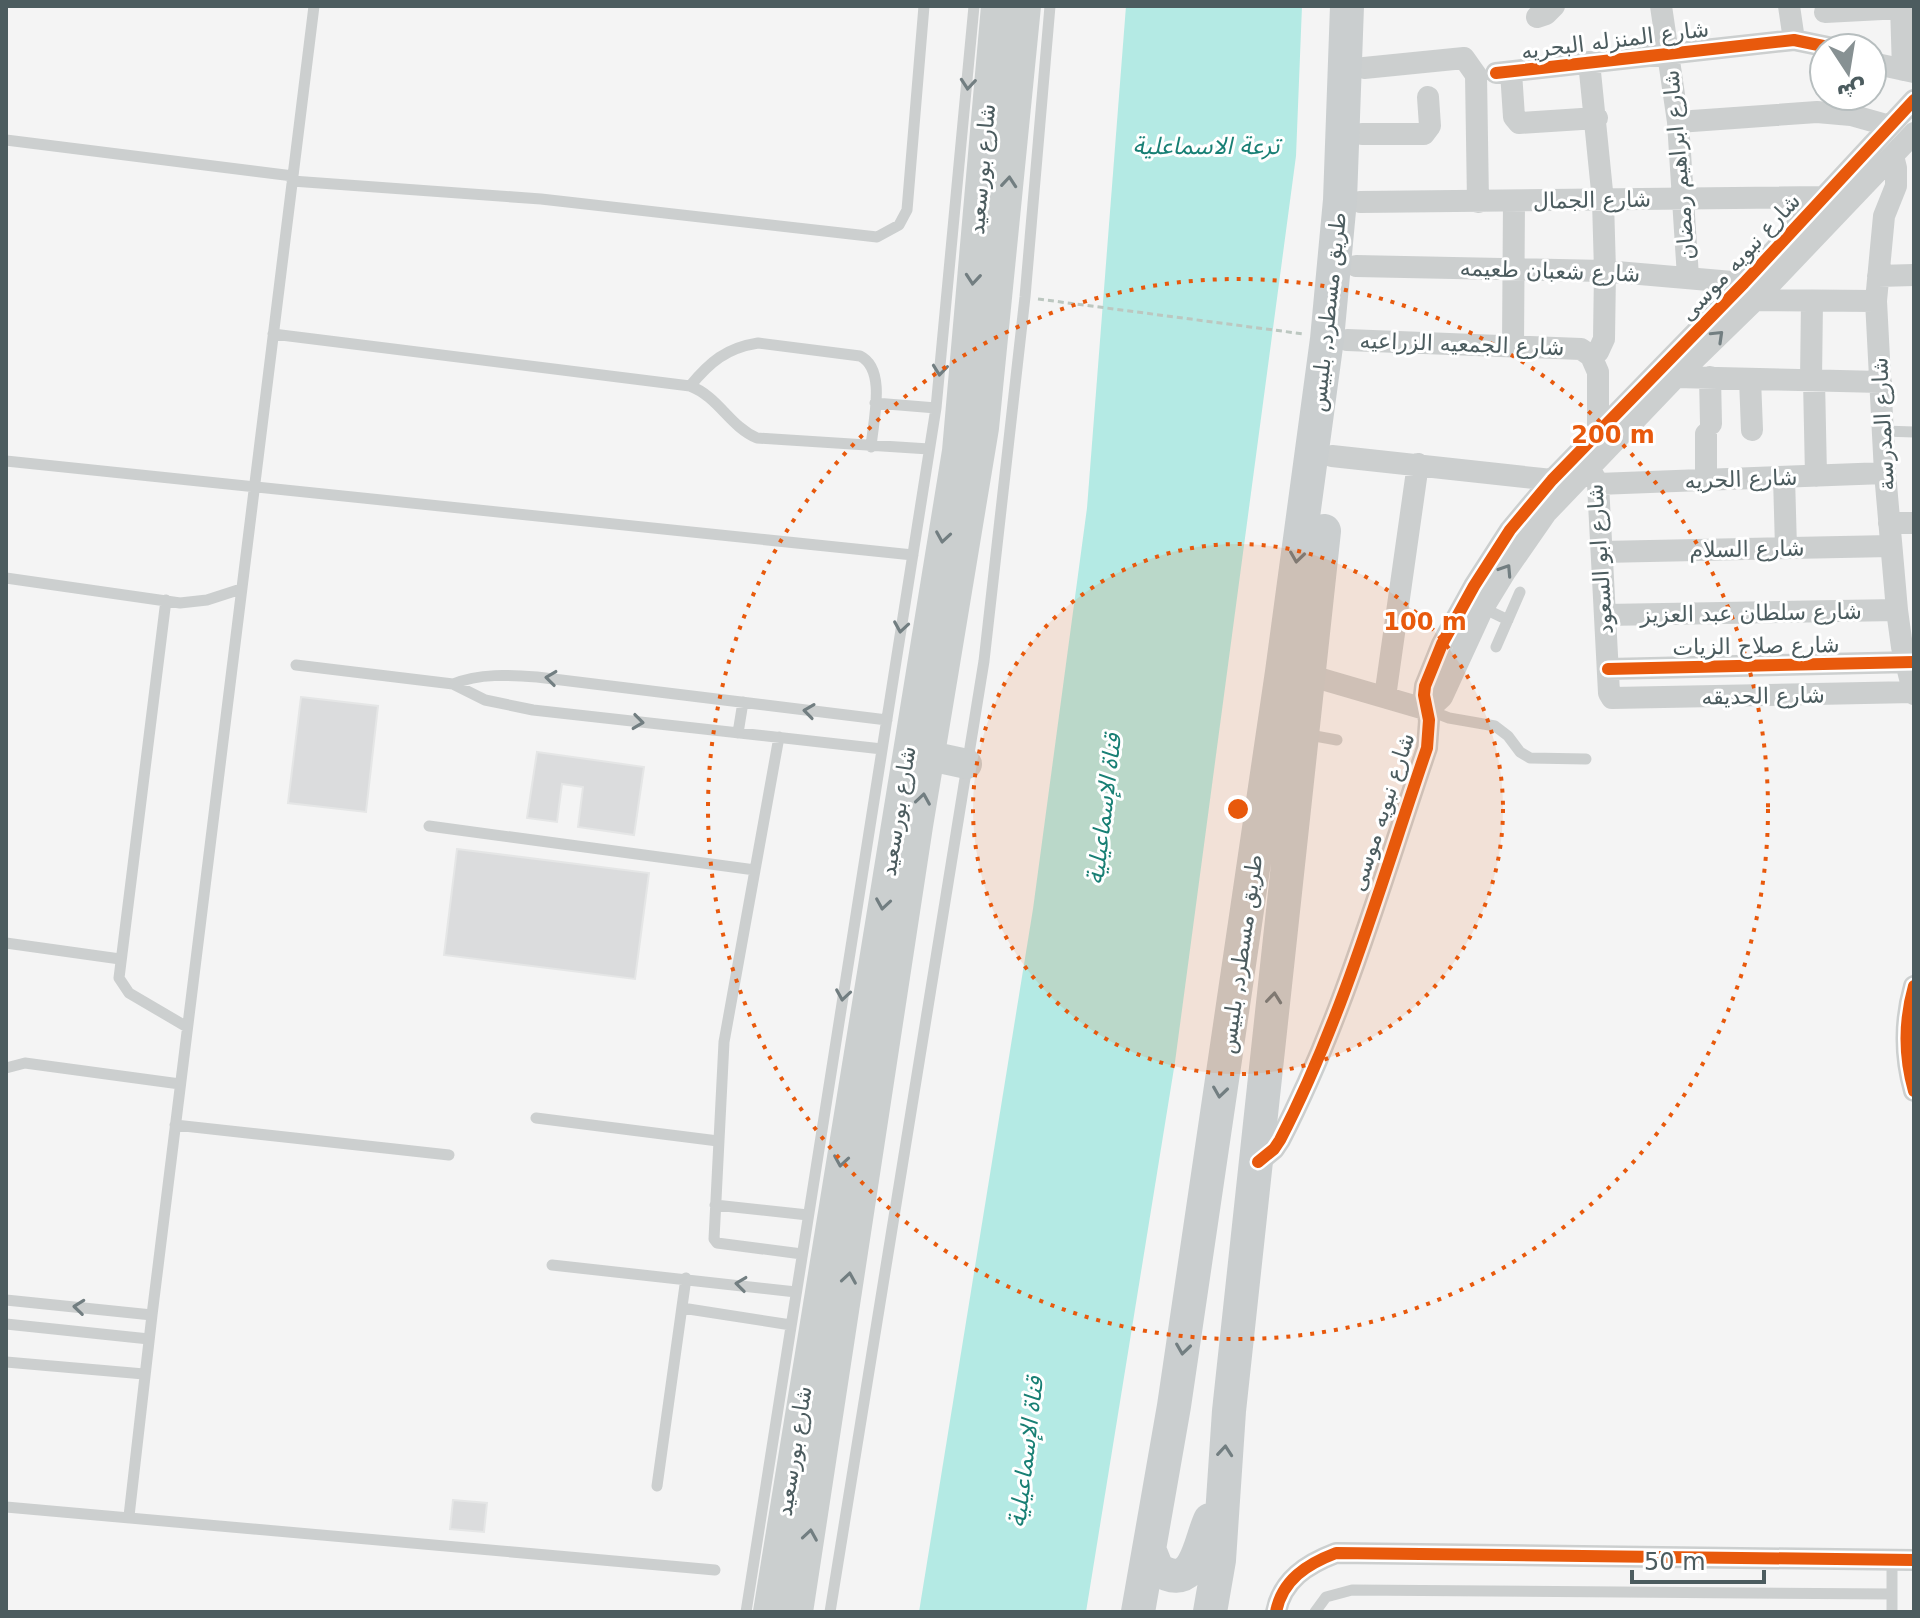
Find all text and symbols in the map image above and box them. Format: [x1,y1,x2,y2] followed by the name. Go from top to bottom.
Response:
[1519,16,1711,64] street label: شارع المنزله البحريه
[1808,32,1888,112] north arrow
[1658,69,1701,261] street label: شارع ابراهيم رمضان
[1835,76,1870,106] text: ش
[960,78,977,91] one-way arrow
[964,103,1000,235] street label: شارع بورسعيد
[1133,132,1283,160] water label: ترعة الاسماعلية
[1001,175,1018,188] one-way arrow
[1533,186,1651,214] street label: شارع الجمال
[1675,188,1805,326] street label: شارع نبويه موسى
[1305,211,1352,413] street label: طريق مسطرد, بلبيس
[1459,255,1641,287] street label: شارع شعبان طعيمه
[964,273,981,286] one-way arrow
[1359,328,1565,360] street label: شارع الجمعيه الزراعيه
[1709,331,1723,346] one-way arrow
[1867,357,1899,491] street label: شارع المدرسة
[931,364,948,377] one-way arrow
[1571,421,1655,449] text: 200 m
[1684,465,1798,493] street label: شارع الحريه
[1582,483,1618,635] street label: شارع ابو السعود
[935,530,952,544] one-way arrow
[1689,535,1805,563] street label: شارع السلام
[1289,550,1306,564] one-way arrow
[1497,564,1512,579] one-way arrow
[1639,599,1862,627] street label: شارع سلطان عبد العزيز
[1383,608,1467,636] text: 100 m
[893,621,910,634] one-way arrow
[1672,632,1840,660] street label: شارع صلاح الزيات
[544,670,557,687] one-way arrow
[1701,682,1825,710] street label: شارع الحديقه
[802,703,816,720] one-way arrow
[632,713,645,730] one-way arrow
[1081,730,1129,886] water label: قناة الإسماعيلية
[1345,730,1419,894] street label: شارع نبويه موسى
[875,744,921,878] street label: شارع بورسعيد
[913,793,930,806] one-way arrow
[1224,795,1252,823] centre of rings
[1215,853,1268,1056] street label: طريق مسطرد, بلبيس
[875,897,892,911] one-way arrow
[835,988,852,1002] one-way arrow
[1265,991,1282,1004] one-way arrow
[1212,1085,1229,1099] one-way arrow
[833,1154,850,1168] one-way arrow
[840,1271,857,1285] one-way arrow
[734,1276,747,1293] one-way arrow
[72,1299,85,1316] one-way arrow
[1175,1342,1192,1356] one-way arrow
[1003,1373,1051,1529] water label: قناة الإسماعيلية
[771,1384,817,1518] street label: شارع بورسعيد
[1216,1444,1233,1457] one-way arrow
[801,1528,818,1542] one-way arrow
[1632,1534,1764,1584] scale bar
[1644,1548,1706,1576] text: 50 m

